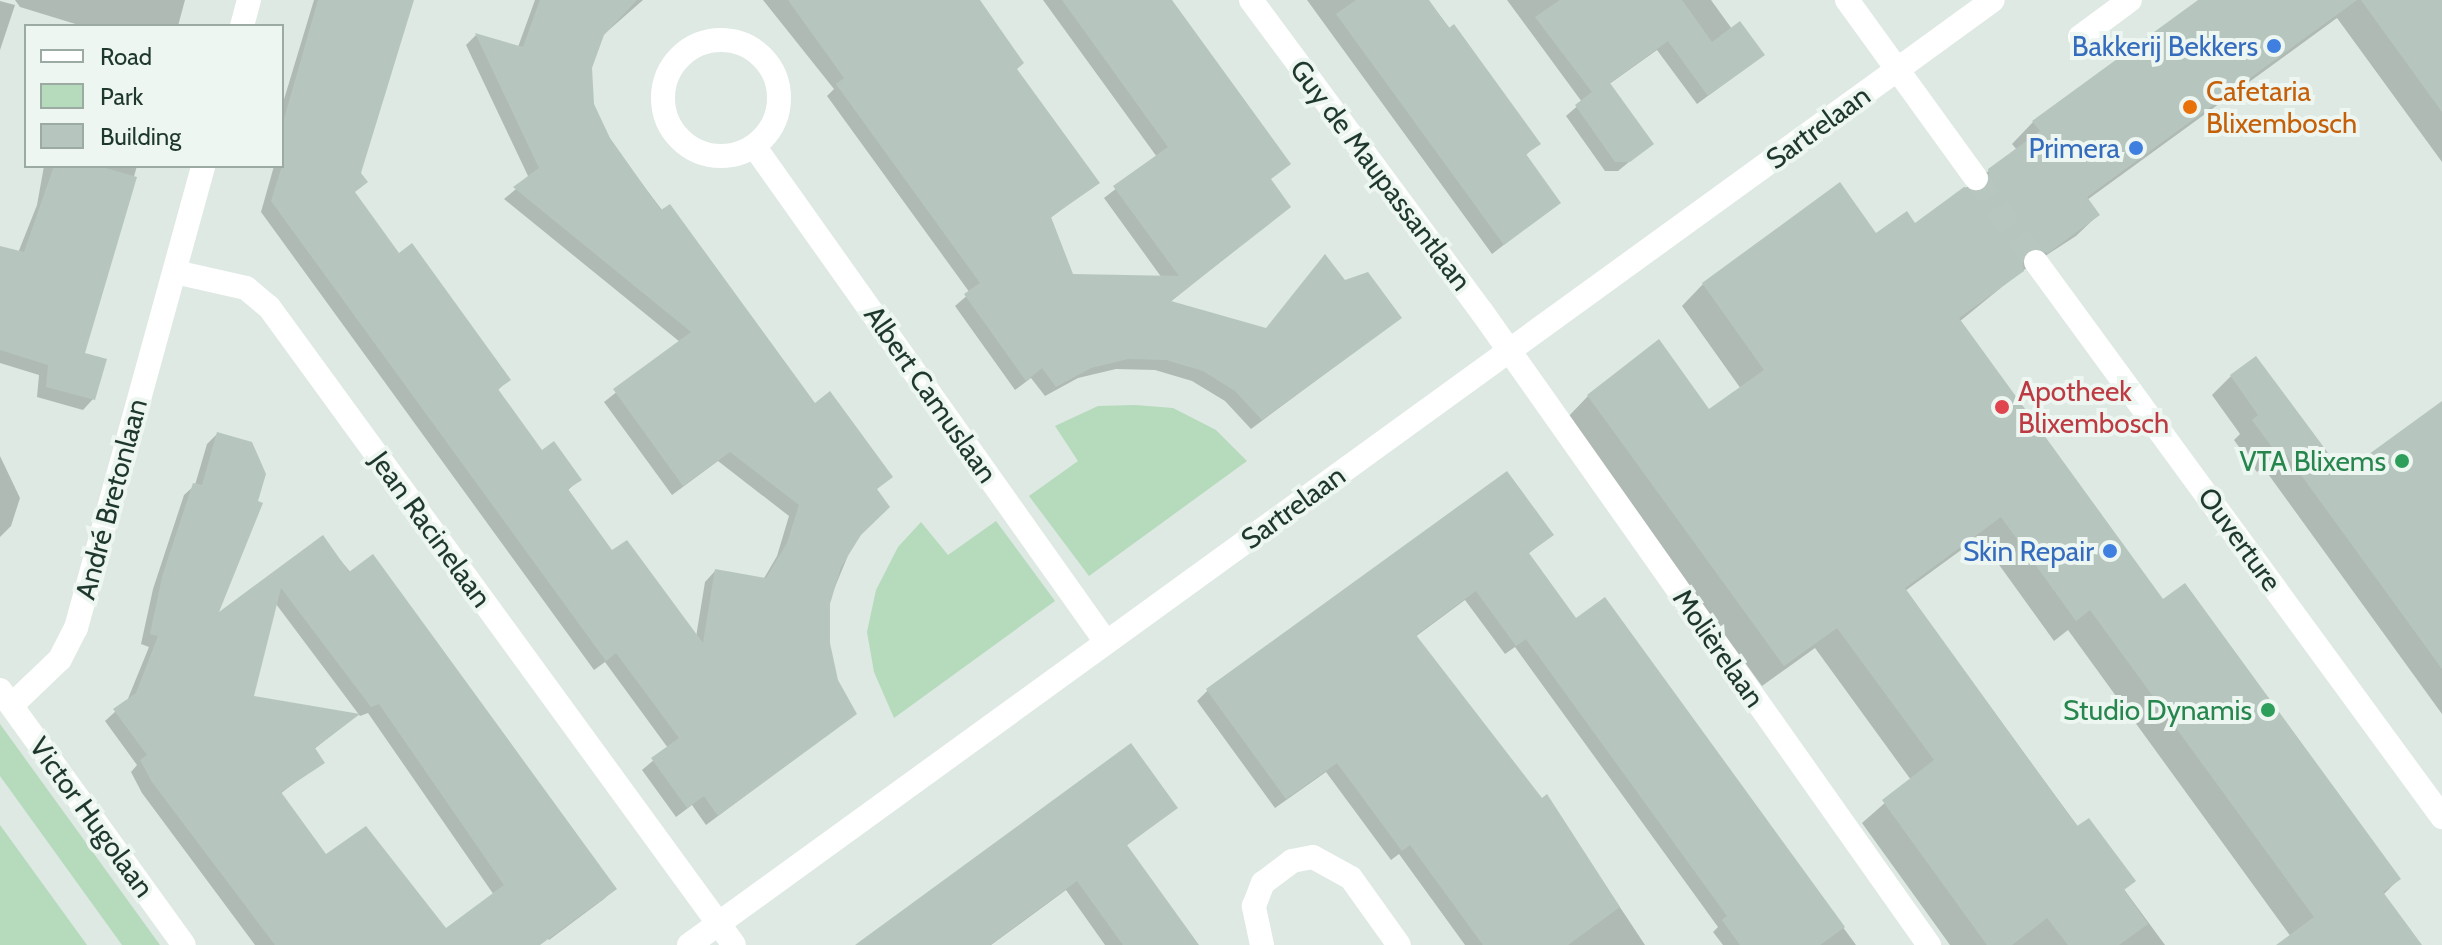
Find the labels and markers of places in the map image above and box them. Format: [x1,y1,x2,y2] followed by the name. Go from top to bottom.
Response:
[2072,29,2258,63] place label: Bakkerij Bekkers
[2265,37,2283,55] marker: Bakkerij Bekkers
[2206,74,2357,140] place label: Cafetaria Blixembosch
[2181,98,2199,116] marker: Cafetaria Blixembosch
[2028,131,2120,165] place label: Primera
[2127,139,2145,157] marker: Primera
[2018,374,2169,440] place label: Apotheek Blixembosch
[1993,398,2011,416] marker: Apotheek Blixembosch
[2240,444,2386,478] place label: VTA Blixems
[2393,452,2411,470] marker: VTA Blixems
[1963,534,2094,568] place label: Skin Repair
[2101,542,2119,560] marker: Skin Repair
[2063,693,2252,727] place label: Studio Dynamis
[2259,701,2277,719] marker: Studio Dynamis

